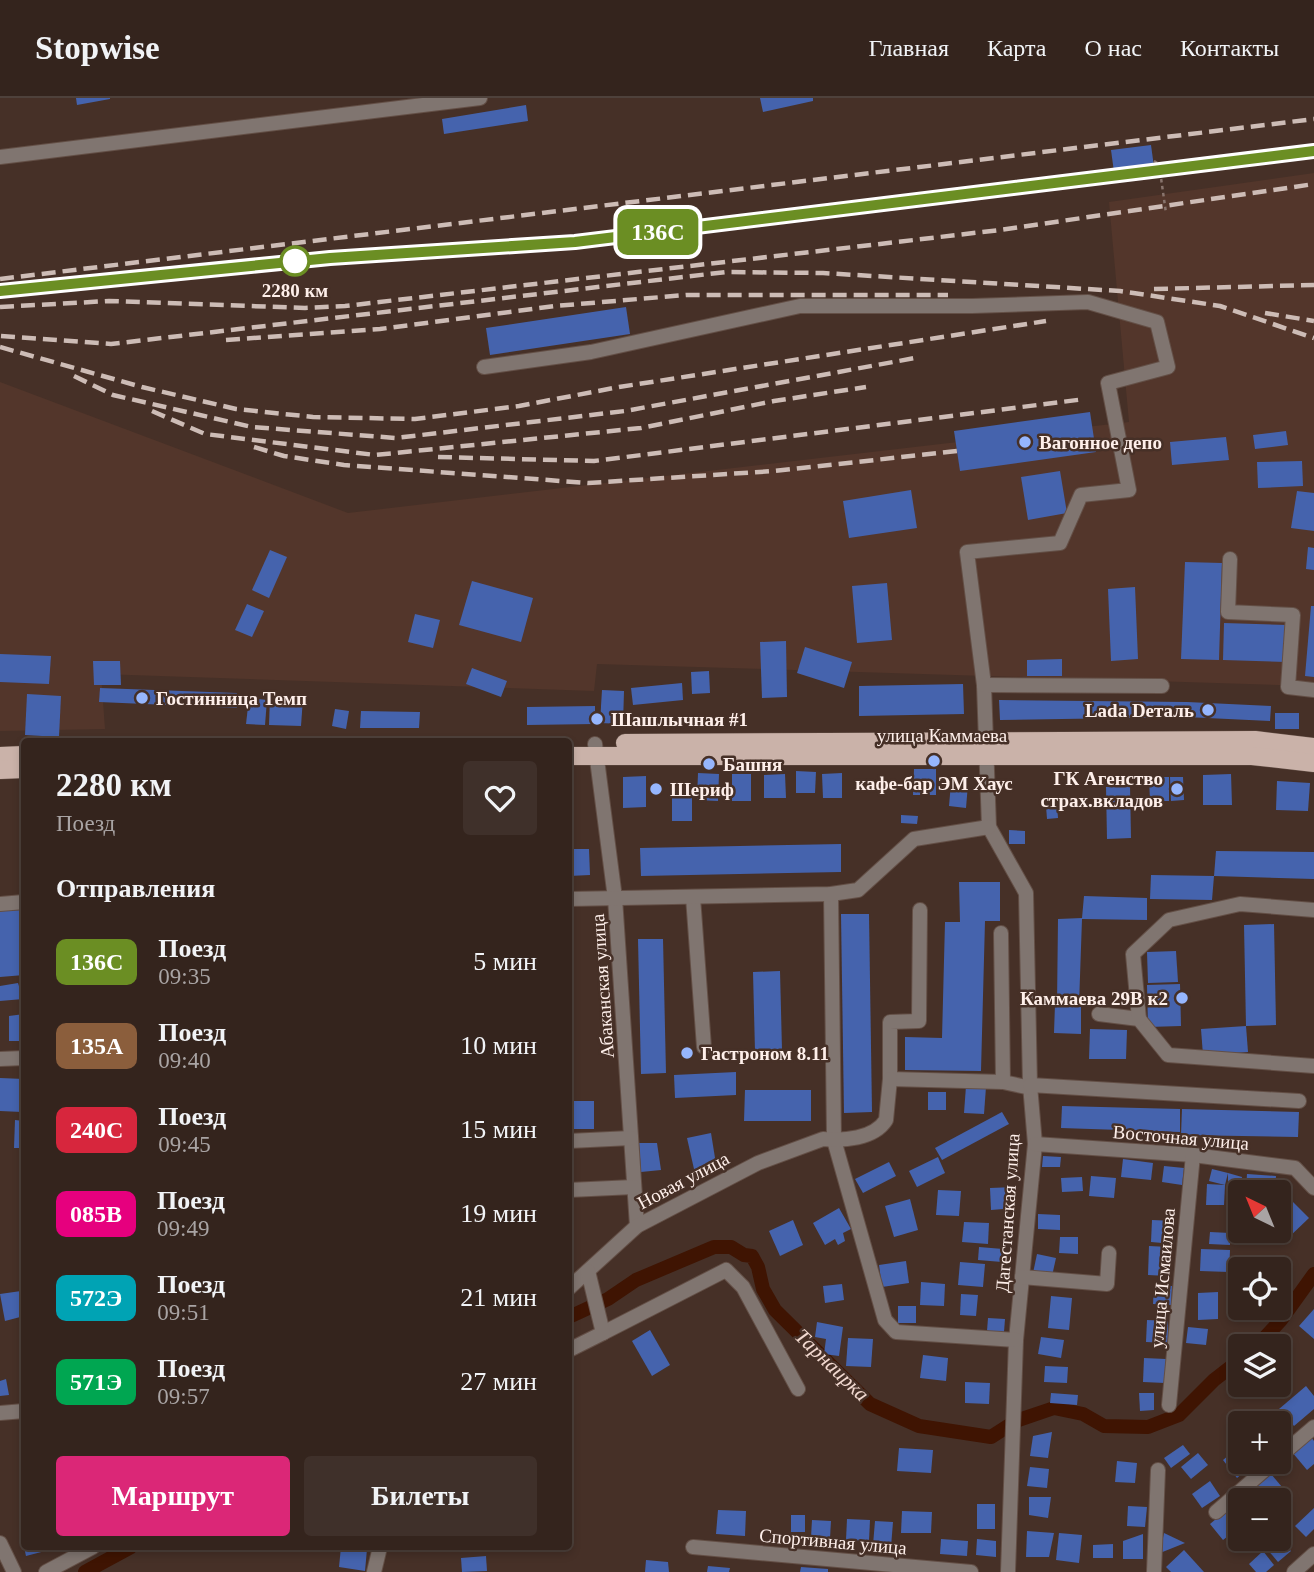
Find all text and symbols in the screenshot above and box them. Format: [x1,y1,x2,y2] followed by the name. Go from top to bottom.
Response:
[35,30,160,66] text: Stopwise
[868,35,949,61] text: Главная
[987,35,1046,61] text: Карта
[1084,35,1142,61] text: О нас
[1180,35,1279,61] text: Контакты
[609,209,707,255] line badge: 136С
[631,219,685,245] text: 136С
[280,246,310,276] marker: 2280 км
[262,280,328,301] place label: 2280 км
[1039,432,1162,453] place label: Вагонное депо
[1017,434,1033,450] marker: Вагонное депо
[156,688,307,709] place label: Гостинница Темп
[134,690,150,706] marker: Гостинница Темп
[1085,700,1194,721] place label: Lada Dеталь
[1200,702,1216,718] marker: Lada Dеталь
[611,709,748,730] place label: Шашлычная #1
[589,711,605,727] marker: Шашлычная #1
[877,725,1008,746] street label: улица Каммаева
[926,753,942,769] marker: кафе-бар ЭМ Хаус
[723,754,782,775] place label: Башня
[701,756,717,772] marker: Башня
[463,761,537,835] button: heart
[56,767,172,803] text: 2280 км
[1040,768,1163,811] place label: ГК Агенство страх.вкладов
[855,773,1013,794] place label: кафе-бар ЭМ Хаус
[670,779,734,800] place label: Шериф
[648,781,664,797] marker: Шериф
[1169,781,1185,797] marker: ГК Агенство страх.вкладов
[56,811,115,836] text: Поезд
[56,874,215,903] text: Отправления
[587,913,618,1059] street label: Абаканская улица
[158,934,226,963] text: Поезд
[473,947,537,976] text: 5 мин
[70,949,123,975] text: 136С
[158,964,211,989] text: 09:35
[1020,988,1168,1009] place label: Каммаева 29В к2
[1174,990,1190,1006] marker: Каммаева 29В к2
[158,1018,226,1047] text: Поезд
[460,1031,537,1060] text: 10 мин
[70,1033,123,1059] text: 135А
[701,1043,829,1064] place label: Гастроном 8.11
[679,1045,695,1061] marker: Гастроном 8.11
[158,1048,211,1073] text: 09:40
[158,1102,226,1131] text: Поезд
[460,1115,537,1144] text: 15 мин
[70,1117,123,1143] text: 240С
[1112,1121,1251,1154] street label: Восточная улица
[158,1132,211,1157] text: 09:45
[991,1132,1024,1293] street label: Дагестанская улица
[634,1147,733,1213] street label: Новая улица
[1228,1180,1292,1242] north arrow
[1228,1180,1291,1551] map controls
[157,1186,225,1215] text: Поезд
[460,1199,537,1228] text: 19 мин
[70,1201,122,1227] text: 085В
[1146,1207,1179,1349] street label: улица Исмаилова
[157,1216,209,1241] text: 09:49
[1228,1257,1291,1320] button: locate
[157,1270,225,1299] text: Поезд
[460,1283,537,1312] text: 21 мин
[70,1285,122,1311] text: 572Э
[157,1300,210,1325] text: 09:51
[790,1324,874,1406] water label: Тарнаирка
[1228,1334,1291,1397] button: layers
[157,1354,225,1383] text: Поезд
[460,1367,537,1396] text: 27 мин
[70,1369,122,1395] text: 571Э
[157,1384,210,1409] text: 09:57
[1228,1411,1291,1474] button: +
[56,1456,290,1536] button: Маршрут
[304,1456,537,1536] button: Билеты
[1228,1488,1291,1551] button: −
[758,1525,908,1558] street label: Спортивная улица

